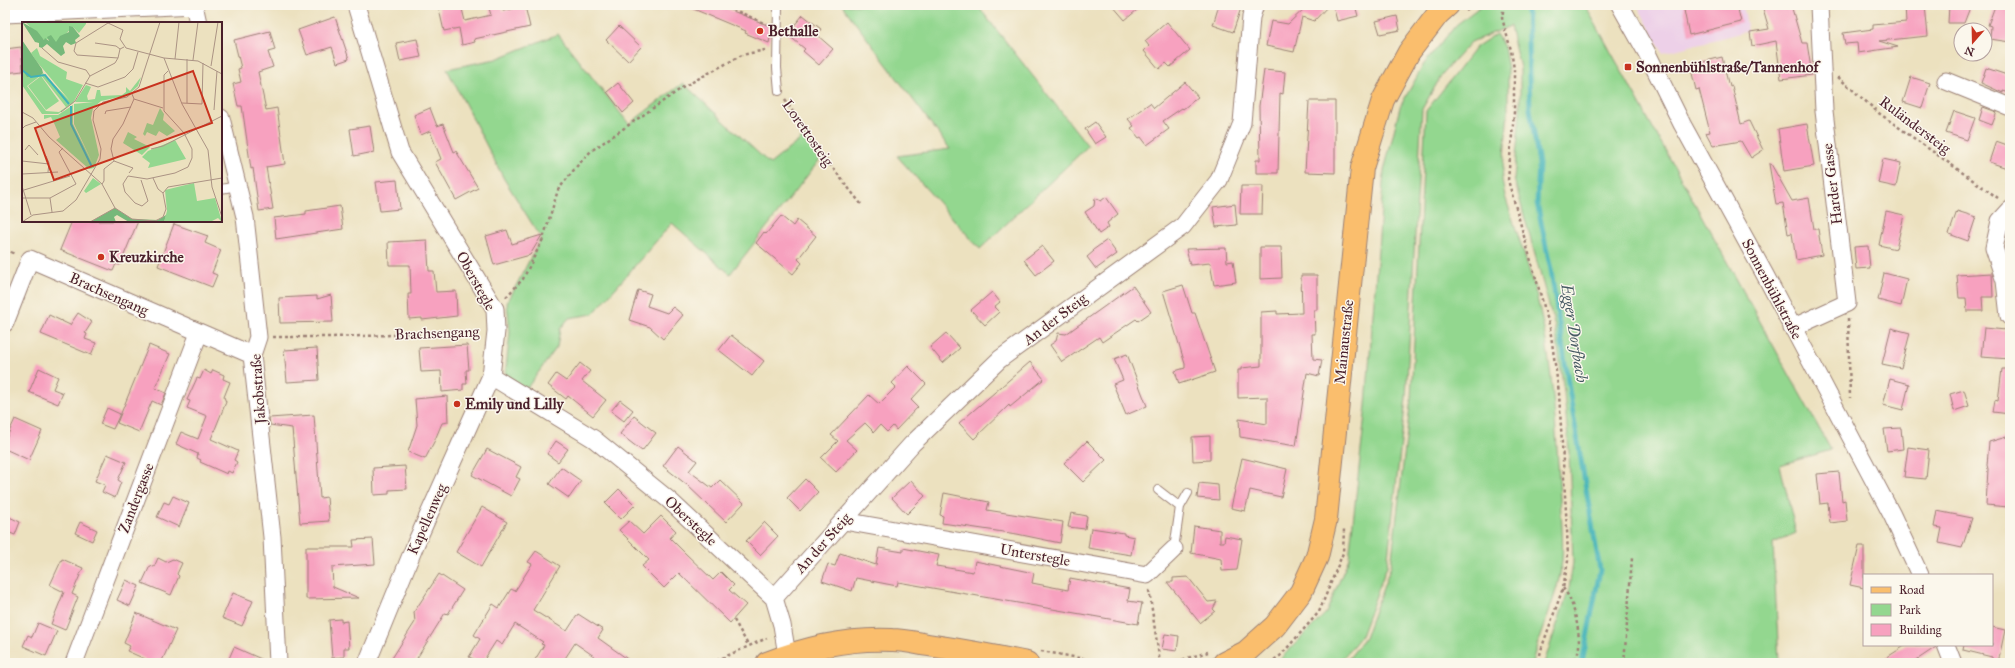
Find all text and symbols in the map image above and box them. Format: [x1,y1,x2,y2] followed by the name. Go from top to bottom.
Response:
[22,22,222,222] inset map
[768,22,819,40] place label: Bethalle
[1953,22,1993,62] north arrow
[755,26,765,36] marker: Bethalle
[1963,43,1976,59] text: N
[1636,58,1821,76] place label: Sonnenbühlstraße/Tannenhof
[1623,62,1633,72] marker: Sonnenbühlstraße/Tannenhof
[1876,92,1955,158] street label: Ruländersteig
[779,96,838,170] street label: Lorettosteig
[1818,142,1846,226] street label: Harder Gasse
[1738,236,1806,342] street label: Sonnenbühlstraße
[109,248,185,266] place label: Kreuzkirche
[452,248,500,314] street label: Oberstegle
[96,252,106,262] marker: Kreuzkirche
[67,269,152,320] street label: Brachsengang
[1557,281,1592,384] water label: Egger Dorfbach
[1019,289,1091,349] street label: An der Steig
[1331,299,1357,385] street label: Mainaustraße
[394,322,481,343] street label: Brachsengang
[247,353,271,427] street label: Jakobstraße
[465,395,564,414] place label: Emily und Lilly
[452,399,462,409] marker: Emily und Lilly
[114,460,158,536] street label: Zandergasse
[403,480,451,557] street label: Kapellenweg
[661,492,721,550] street label: Oberstegle
[790,508,856,578] street label: An der Steig
[998,540,1072,570] street label: Unterstegle
[1863,574,1993,646] legend
[1899,583,1925,597] text: Road
[1899,603,1921,617] text: Park
[1899,623,1942,638] text: Building

